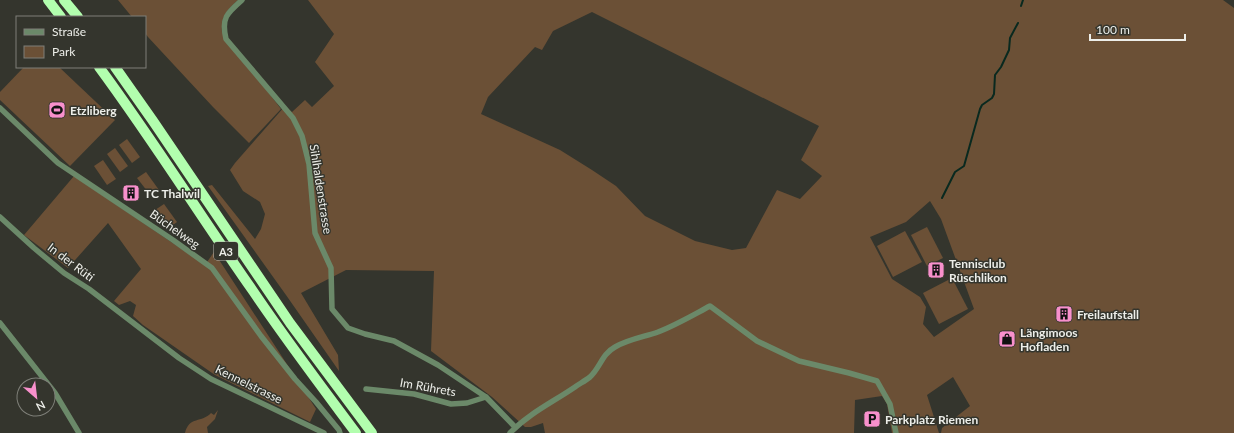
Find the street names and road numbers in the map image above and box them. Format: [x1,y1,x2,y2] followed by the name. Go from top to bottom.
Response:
[307,143,335,235] street label: Sihlhaldenstrasse
[147,206,203,252] street label: Büchelweg
[45,240,97,284] street label: In der Rüti
[214,242,238,260] road number: A3
[213,361,285,407] street label: Kennelstrasse
[399,375,457,399] street label: Im Rührets

